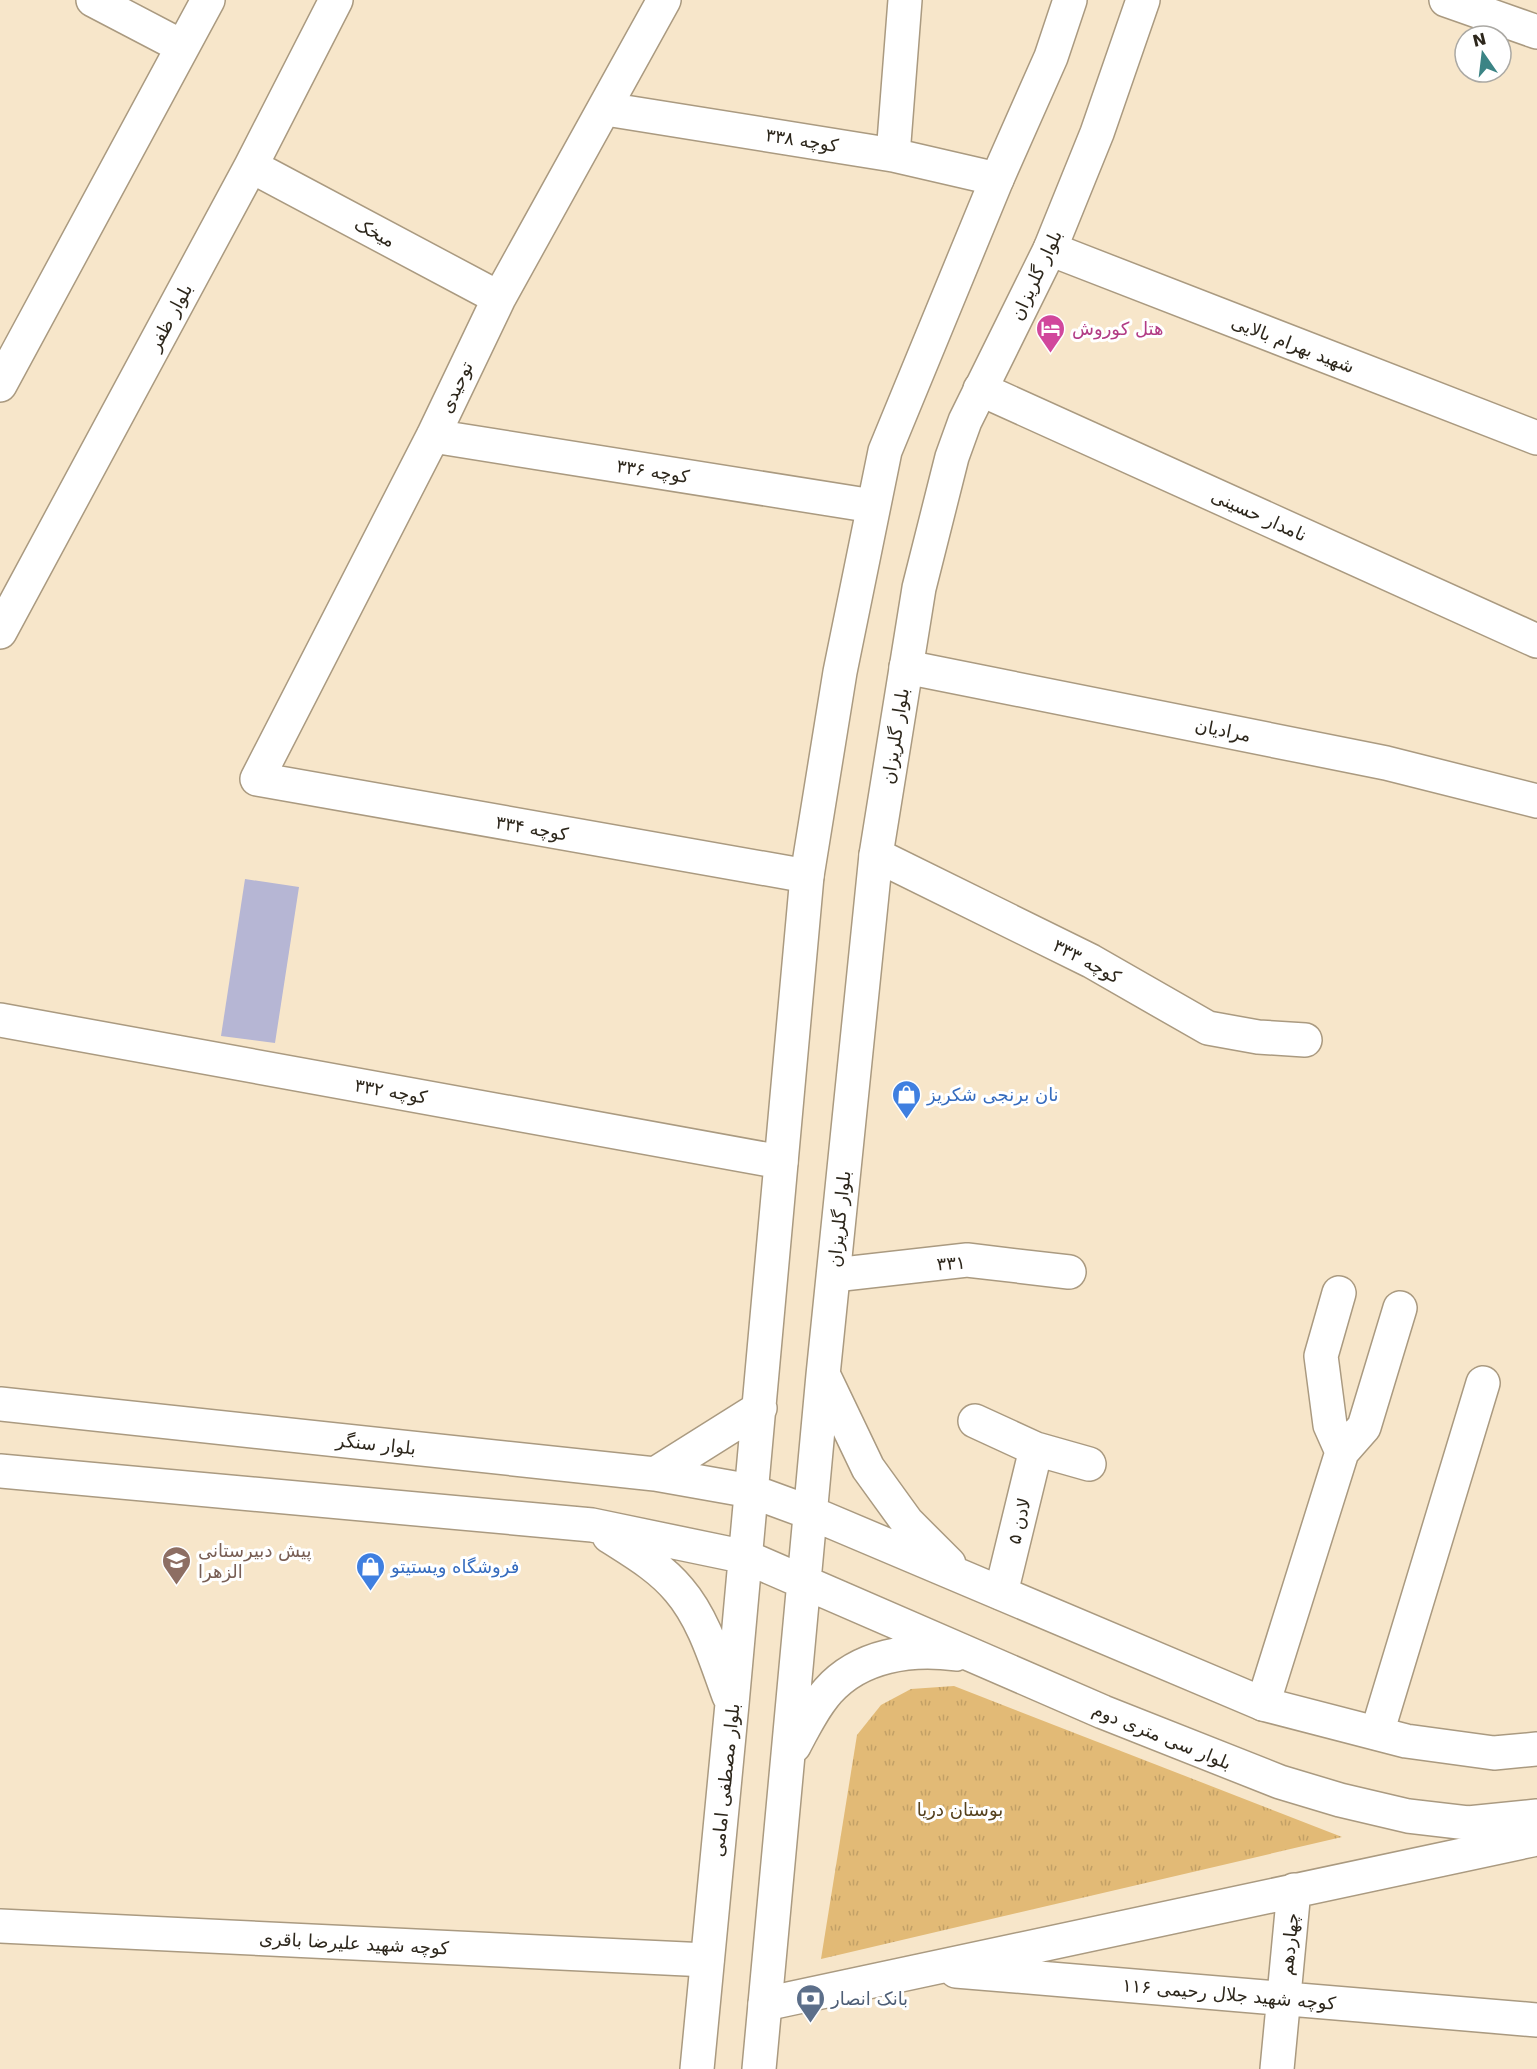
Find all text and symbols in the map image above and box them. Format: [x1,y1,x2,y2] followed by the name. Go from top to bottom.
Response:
[1453,24,1513,84] north arrow
[1471,29,1488,51] text: N
[764,124,840,157] street label: کوچه ۳۳۸
[351,213,399,251] street label: میخک
[1006,226,1067,324] street label: بلوار گلریزان
[143,280,197,356] street label: بلوار ظفر
[1228,311,1357,378] street label: شهید بهرام بالایی
[1035,312,1067,354] hotel icon: هتل کوروش
[1072,318,1164,340] place label: هتل کوروش
[435,358,478,417] street label: توحیدی
[615,455,691,488] street label: کوچه ۳۳۶
[1208,485,1310,545] street label: نامدار حسینی
[877,686,914,786] street label: بلوار گلریزان
[1193,714,1253,747] street label: مرادیان
[494,811,570,846] street label: کوچه ۳۳۴
[1049,935,1125,989] street label: کوچه ۳۳۳
[353,1074,429,1109] street label: کوچه ۳۳۲
[890,1078,922,1120] shop icon: نان برنجی شکریز
[926,1084,1059,1106] place label: نان برنجی شکریز
[823,1170,856,1269] street label: بلوار گلریزان
[936,1252,966,1274] street label: ۳۳۱
[334,1429,417,1460] street label: بلوار سنگر
[1003,1496,1035,1546] street label: لادن ۵
[198,1540,312,1583] place label: پیش دبیرستانی الزهرا
[161,1544,193,1586] school or university icon: پیش دبیرستانی الزهرا
[354,1550,386,1592] shop icon: فروشگاه ویستیتو
[390,1556,519,1578] place label: فروشگاه ویستیتو
[1089,1699,1235,1774] street label: بلوار سی متری دوم
[706,1702,745,1858] street label: بلوار مصطفی امامی
[917,1799,1003,1821] park label: بوستان دریا
[1275,1912,1304,1977] street label: چهاردهم
[259,1928,450,1959] street label: کوچه شهید علیرضا باقری
[1121,1974,1337,2015] street label: کوچه شهید جلال رحیمی ۱۱۶
[794,1982,826,2024] bank icon: بانک انصار
[830,1988,908,2009] place label: بانک انصار

